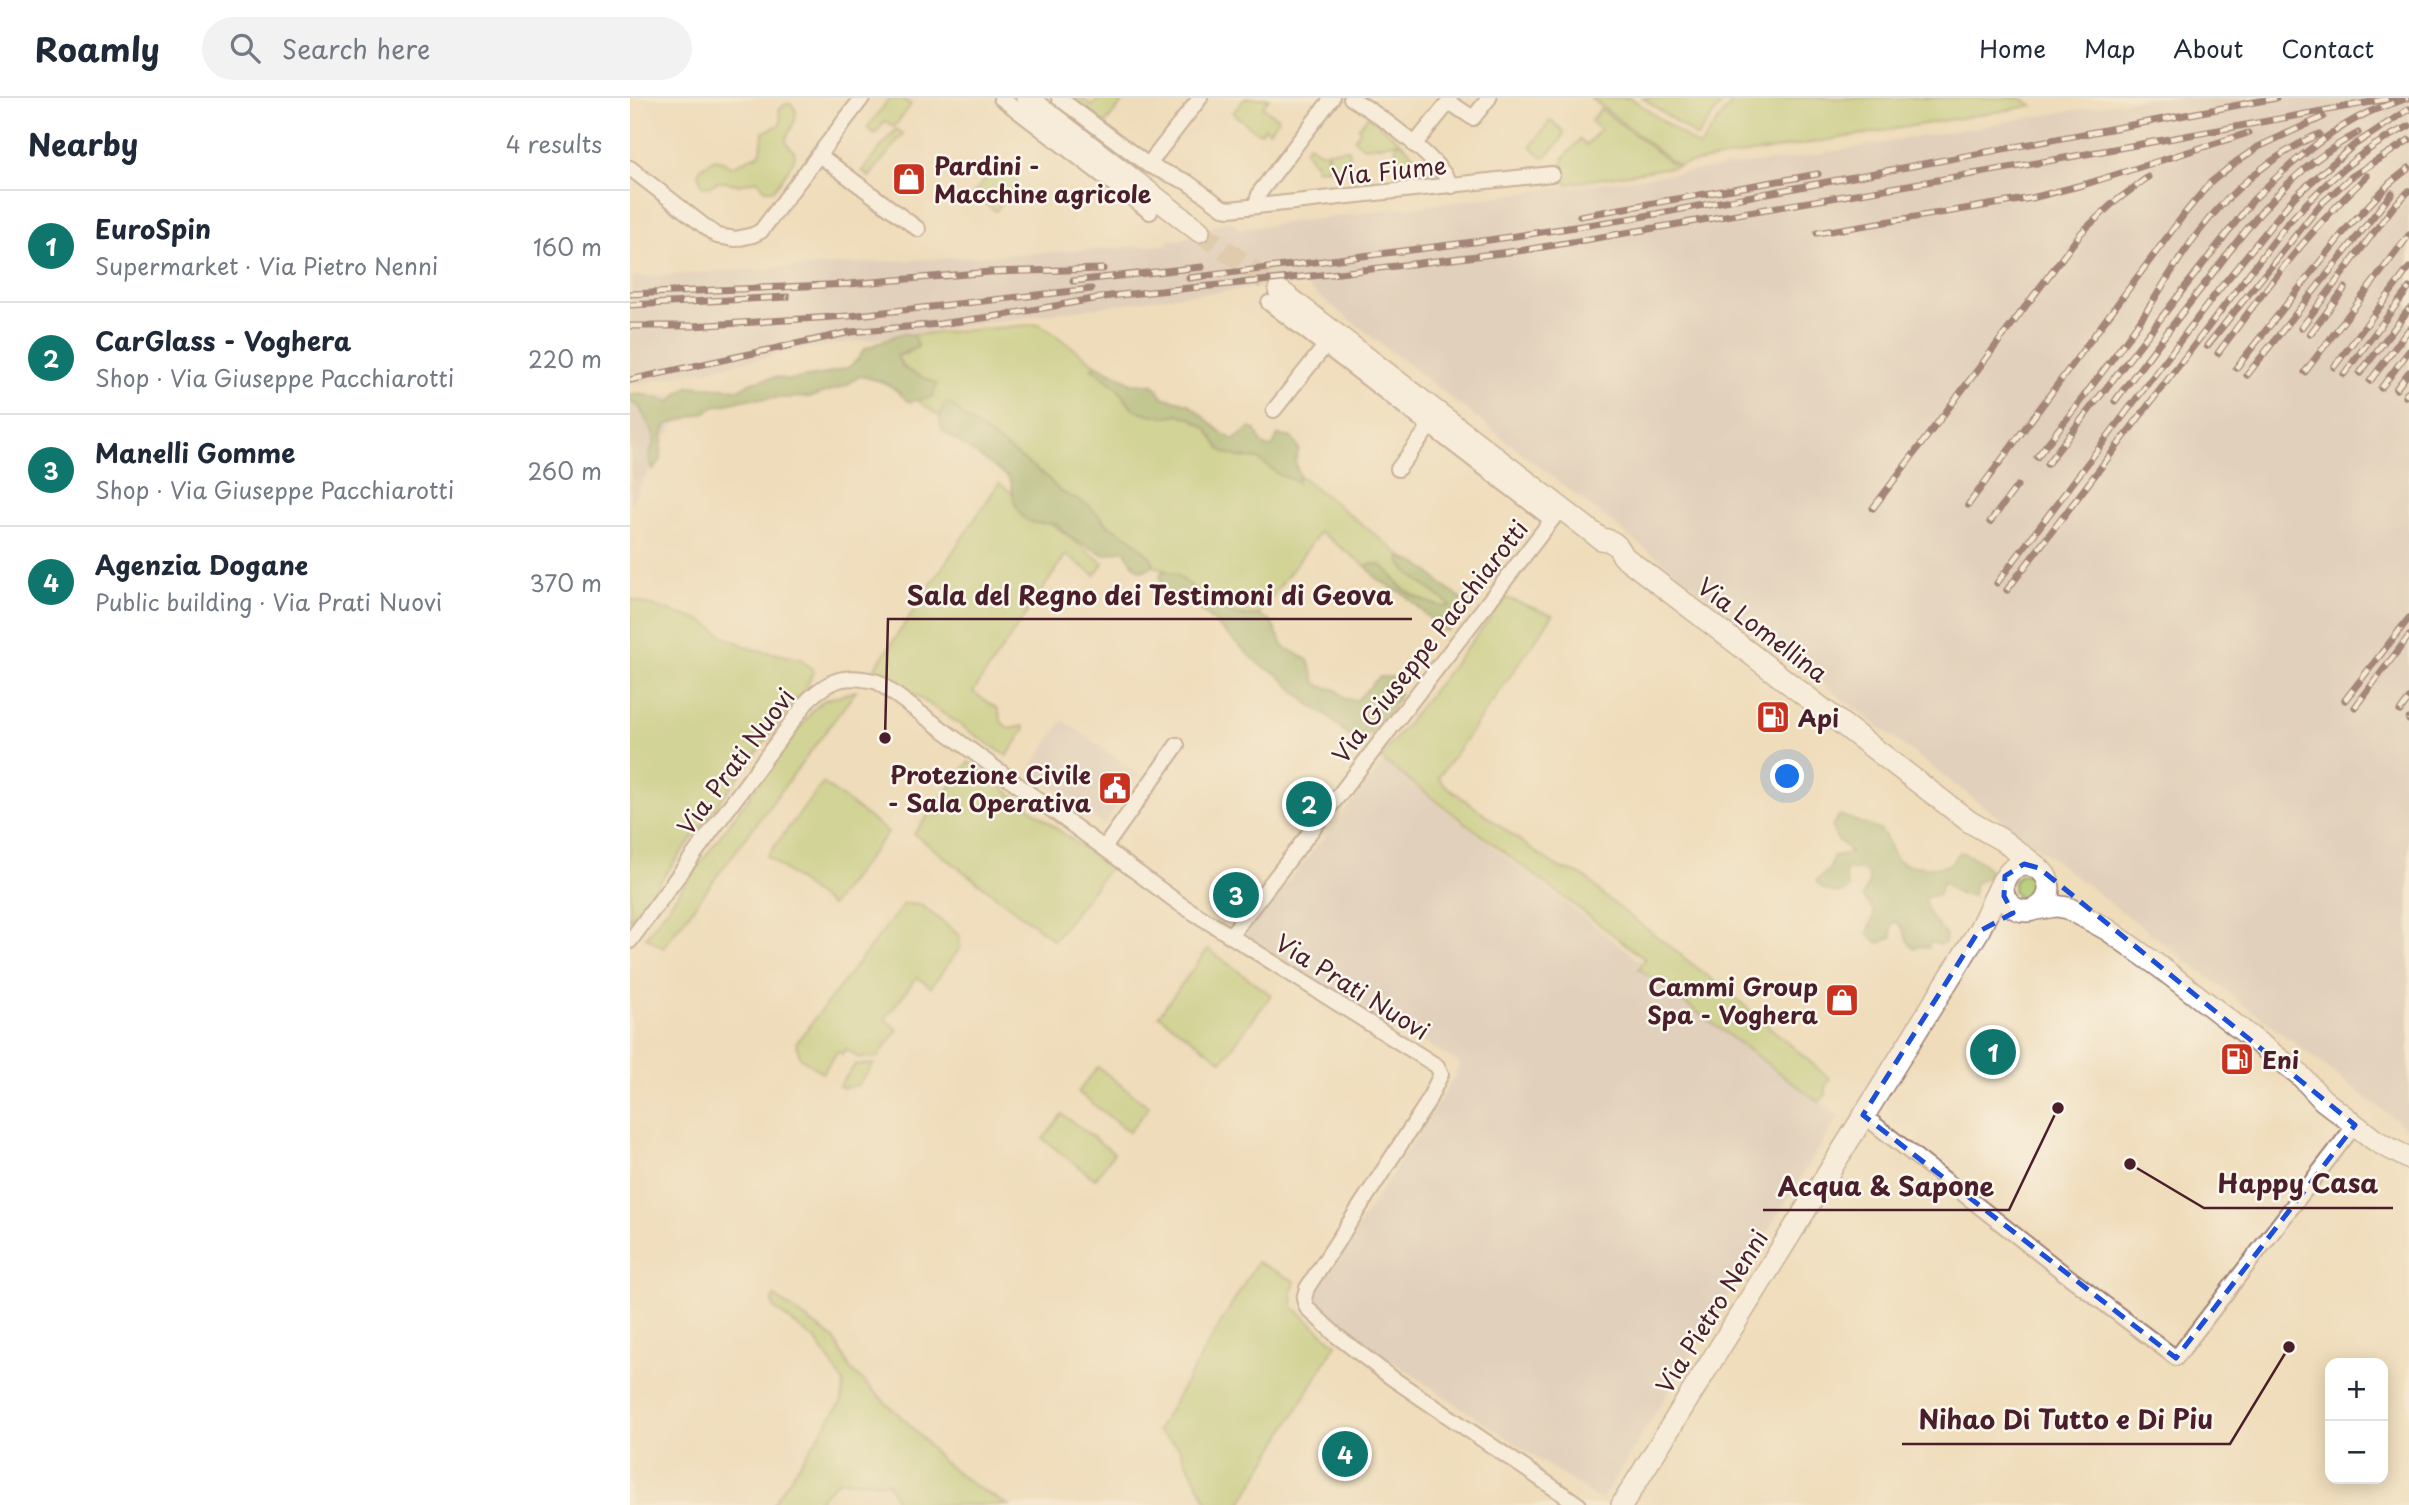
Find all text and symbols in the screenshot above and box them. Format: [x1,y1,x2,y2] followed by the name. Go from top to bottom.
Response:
[202,17,692,80] search box
[35,23,160,73] text: Roamly
[226,29,264,67] icon: search
[282,29,430,68] text: Search here
[1979,30,2046,66] text: Home
[2084,30,2135,66] text: Map
[2173,30,2243,66] text: About
[2281,30,2374,66] text: Contact
[28,121,138,166] text: Nearby
[506,126,602,161] text: 4 results
[1330,146,1448,194] street label: Via Fiume
[934,147,1152,211] place label: Pardini - Macchine agricole
[890,160,928,198] shop icon: Pardini - Macchine agricole
[95,209,211,248] text: EuroSpin
[46,229,57,264] text: 1
[533,229,602,264] text: 160 m
[95,248,438,283] text: Supermarket · Via Pietro Nenni
[95,321,351,360] text: CarGlass - Voghera
[43,341,59,376] text: 2
[528,341,602,376] text: 220 m
[95,360,454,395] text: Shop · Via Giuseppe Pacchiarotti
[95,433,295,472] text: Manelli Gomme
[43,453,59,488] text: 3
[527,453,602,488] text: 260 m
[95,472,454,507] text: Shop · Via Giuseppe Pacchiarotti
[1322,512,1536,770] street label: Via Giuseppe Pacchiarotti
[95,545,308,584] text: Agenzia Dogane
[43,565,59,600] text: 4
[529,565,602,600] text: 370 m
[1690,568,1836,690] street label: Via Lomellina
[888,572,1412,619] callout: Sala del Regno dei Testimoni di Geova
[907,575,1394,614] text: Sala del Regno dei Testimoni di Geova
[95,584,442,619] text: Public building · Via Prati Nuovi
[668,680,802,842] street label: Via Prati Nuovi
[1754,698,1792,736] fuel station icon: Api
[1798,699,1839,735] place label: Api
[888,756,1091,820] place label: Protezione Civile - Sala Operativa
[1770,759,1804,793] your location
[1096,769,1134,807] public building icon: Protezione Civile - Sala Operativa
[1286,778,1332,830] pin: 2
[1213,869,1259,921] pin: 3
[1269,924,1437,1048] street label: Via Prati Nuovi
[1647,968,1819,1032] place label: Cammi Group Spa - Voghera
[1823,981,1861,1019] shop icon: Cammi Group Spa - Voghera
[1970,1026,2016,1078] pin: 1
[2218,1040,2256,1078] fuel station icon: Eni
[2262,1041,2299,1077] place label: Eni
[2204,1161,2393,1208] callout: Happy Casa
[1763,1163,2009,1210] callout: Acqua & Sapone
[2218,1163,2378,1202] text: Happy Casa
[1778,1166,1995,1205] text: Acqua & Sapone
[1646,1222,1776,1400] street label: Via Pietro Nenni
[2325,1358,2388,1484] map controls
[2325,1358,2388,1421] button: +
[1902,1397,2230,1444] callout: Nihao Di Tutto e Di Piu
[1919,1399,2213,1438] text: Nihao Di Tutto e Di Piu
[2325,1421,2388,1484] button: −
[1322,1428,1368,1480] pin: 4

